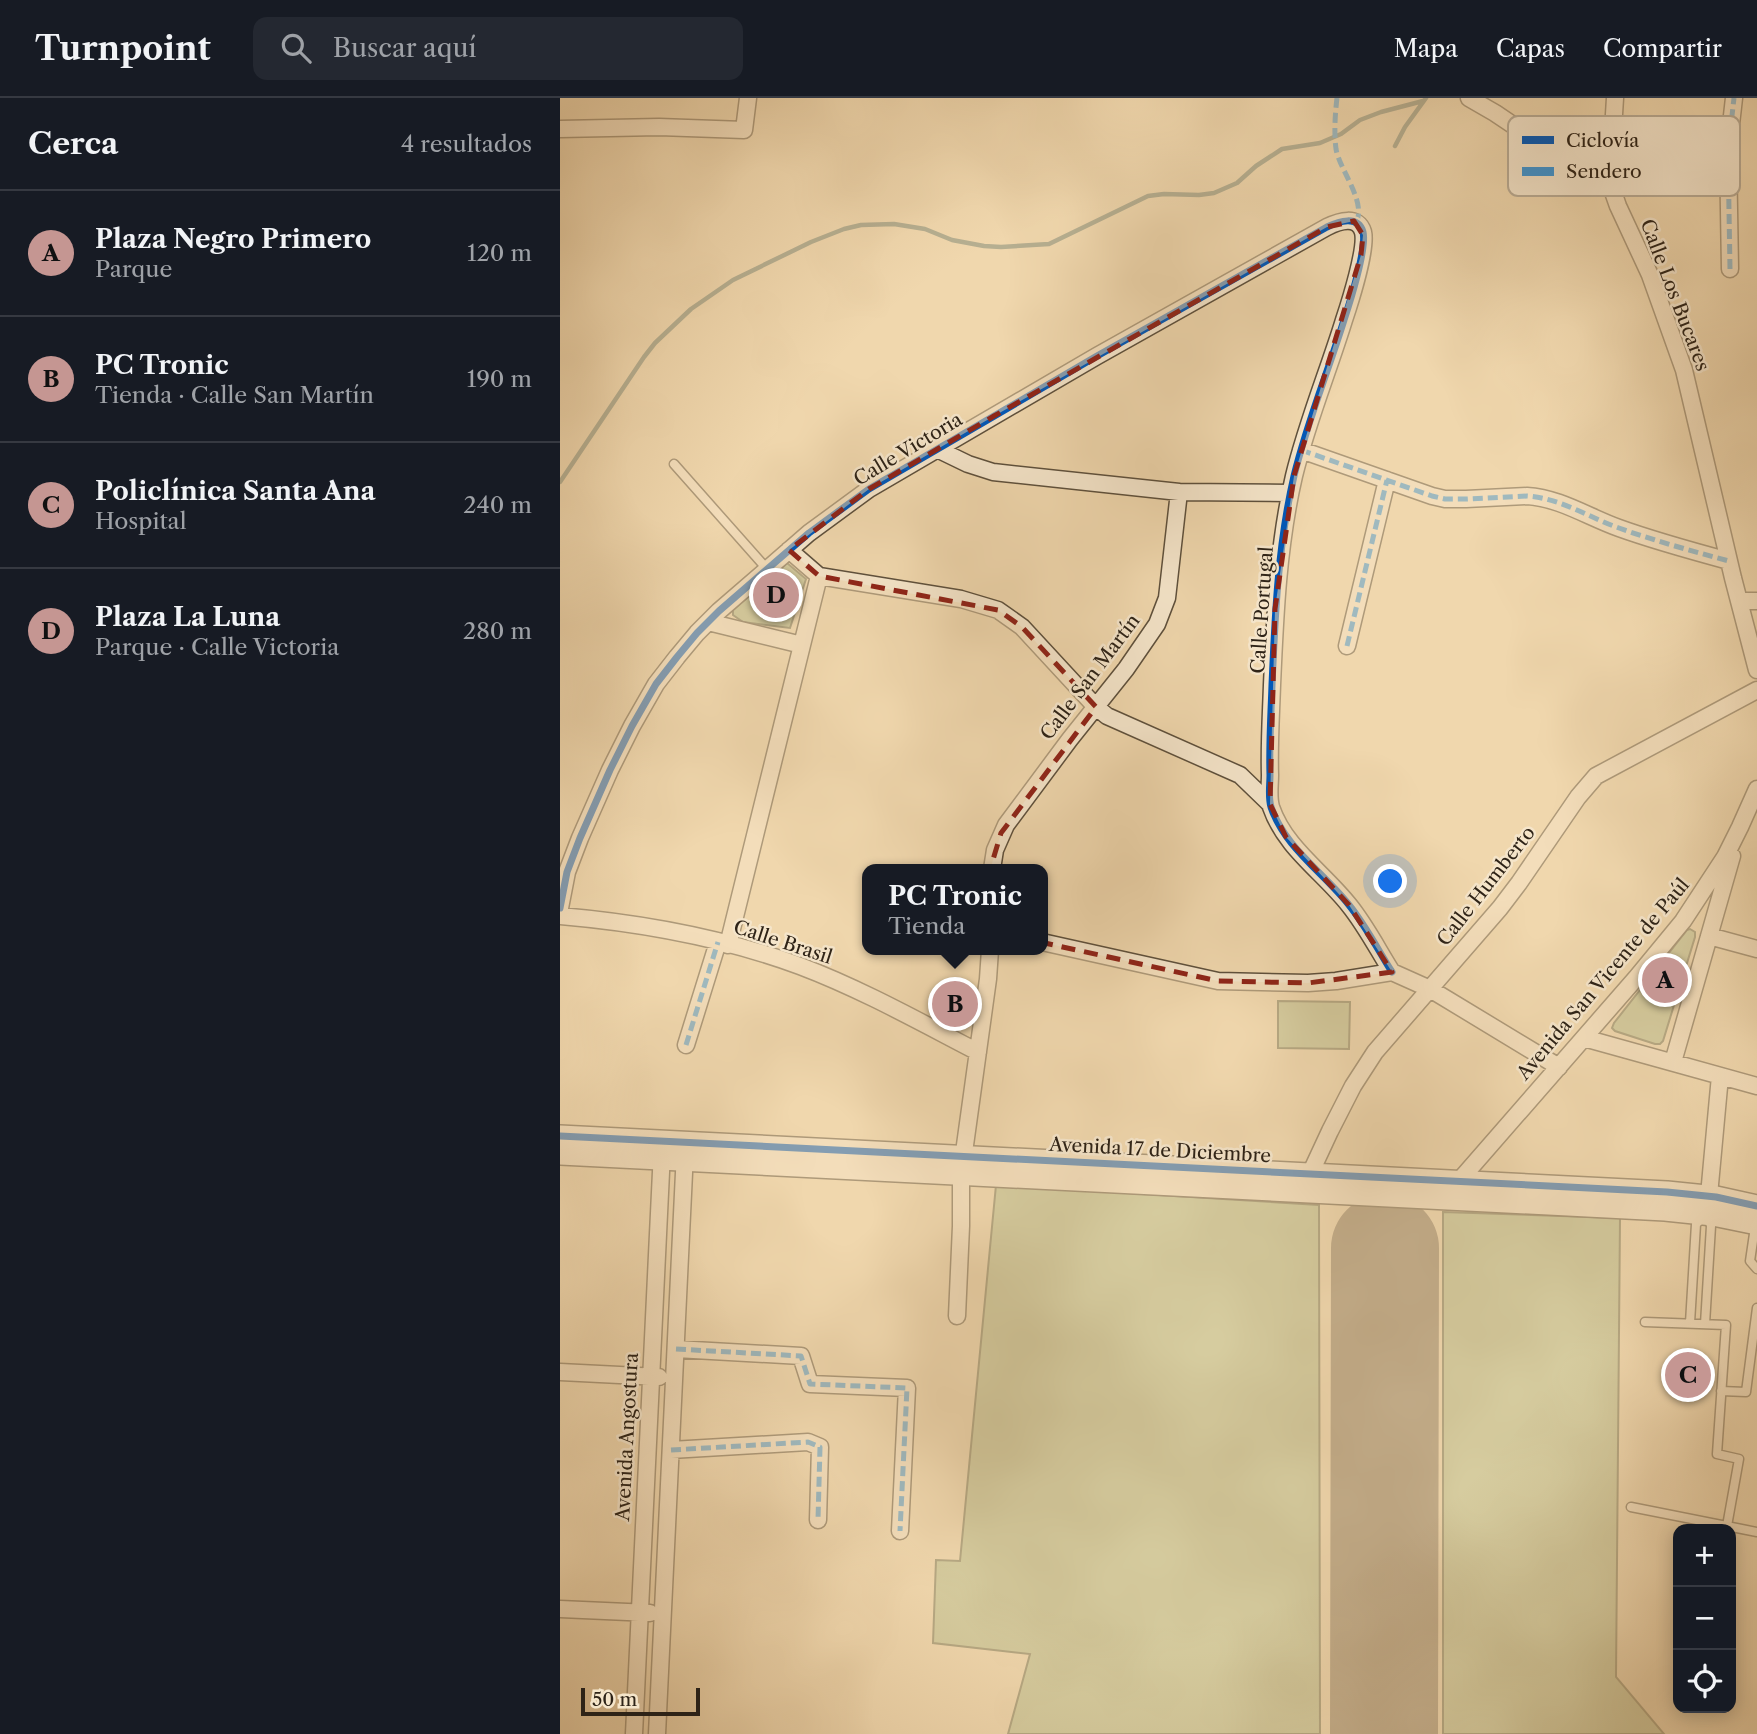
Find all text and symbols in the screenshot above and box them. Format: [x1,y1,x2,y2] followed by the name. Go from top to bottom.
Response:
[253,17,743,80] search box
[35,28,211,69] text: Turnpoint
[277,29,315,67] icon: search
[333,32,476,64] text: Buscar aquí
[1394,34,1458,63] text: Mapa
[1496,34,1565,63] text: Capas
[1603,34,1722,63] text: Compartir
[1508,116,1740,196] legend
[28,125,118,162] text: Cerca
[1566,129,1639,152] text: Ciclovía
[401,130,532,158] text: 4 resultados
[1566,160,1642,183] text: Sendero
[1635,216,1715,374] street label: Calle Los Bucares
[95,223,371,255] text: Plaza Negro Primero
[42,239,60,267] text: A
[467,239,532,267] text: 120 m
[95,255,172,283] text: Parque
[95,349,229,381] text: PC Tronic
[42,365,60,393] text: B
[467,365,532,393] text: 190 m
[95,381,374,409] text: Tienda · Calle San Martín
[850,408,966,490] street label: Calle Victoria
[95,475,376,507] text: Policlínica Santa Ana
[42,491,60,519] text: C
[463,491,532,519] text: 240 m
[95,507,187,535] text: Hospital
[1246,545,1278,674] street label: Calle Portugal
[753,569,799,621] pin: D
[95,601,280,633] text: Plaza La Luna
[1035,610,1145,744] street label: Calle San Martín
[41,617,61,645] text: D
[463,617,532,645] text: 280 m
[95,633,339,661] text: Parque · Calle Victoria
[1432,822,1540,950] street label: Calle Humberto
[862,864,1048,955] popup
[1373,864,1407,898] your location
[1512,873,1694,1085] street label: Avenida San Vicente de Paúl
[888,880,1022,912] text: PC Tronic
[888,912,965,940] text: Tienda
[731,915,836,969] street label: Calle Brasil
[1642,954,1688,1006] pin: A
[932,978,978,1030] pin: B
[1047,1133,1272,1167] street label: Avenida 17 de Diciembre
[1665,1349,1711,1401] pin: C
[611,1352,643,1523] street label: Avenida Angostura
[1673,1524,1736,1713] map controls
[1673,1524,1736,1587] button: +
[1673,1587,1736,1650] button: −
[1673,1650,1736,1713] button: locate
[581,1685,700,1717] scale bar
[592,1688,637,1711] text: 50 m

